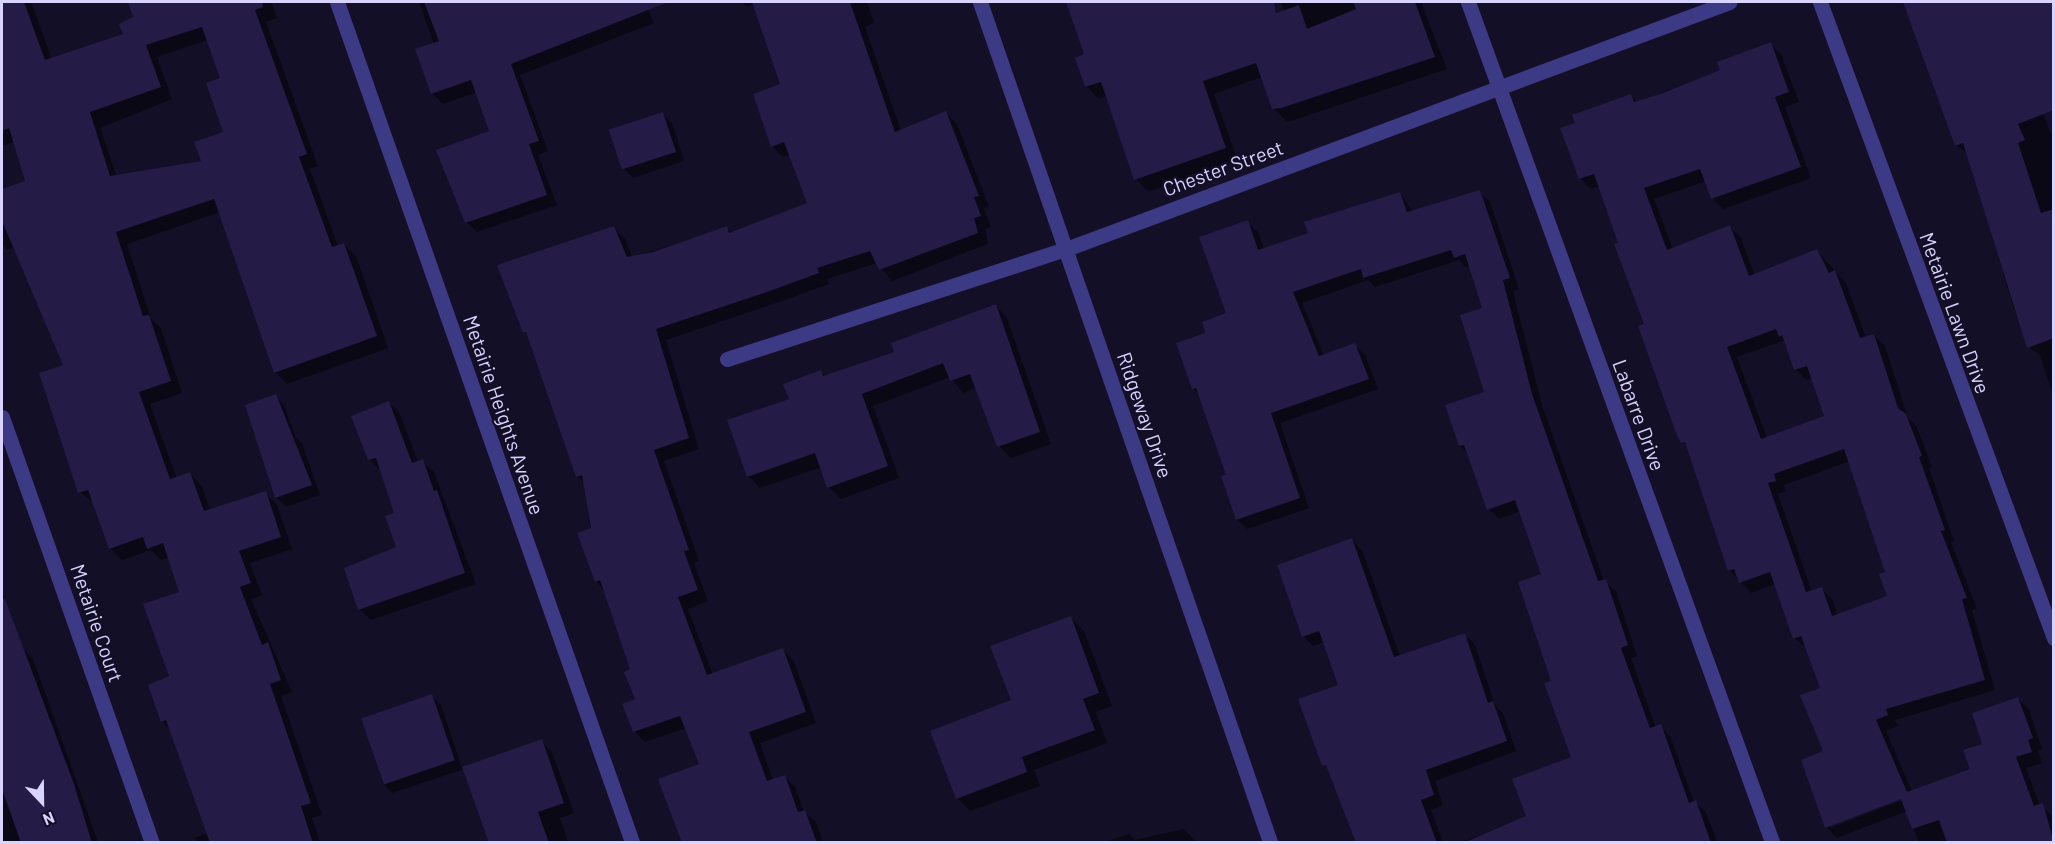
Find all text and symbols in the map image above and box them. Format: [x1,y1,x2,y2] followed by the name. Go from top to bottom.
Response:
[1160,135,1286,201] street label: Chester Street
[1915,229,1995,397] street label: Metairie Lawn Drive
[459,312,549,518] street label: Metairie Heights Avenue
[1112,349,1178,481] street label: Ridgeway Drive
[1608,356,1670,474] street label: Labarre Drive
[66,561,128,685] street label: Metairie Court
[12,772,72,832] north arrow
[40,808,57,830] text: N

